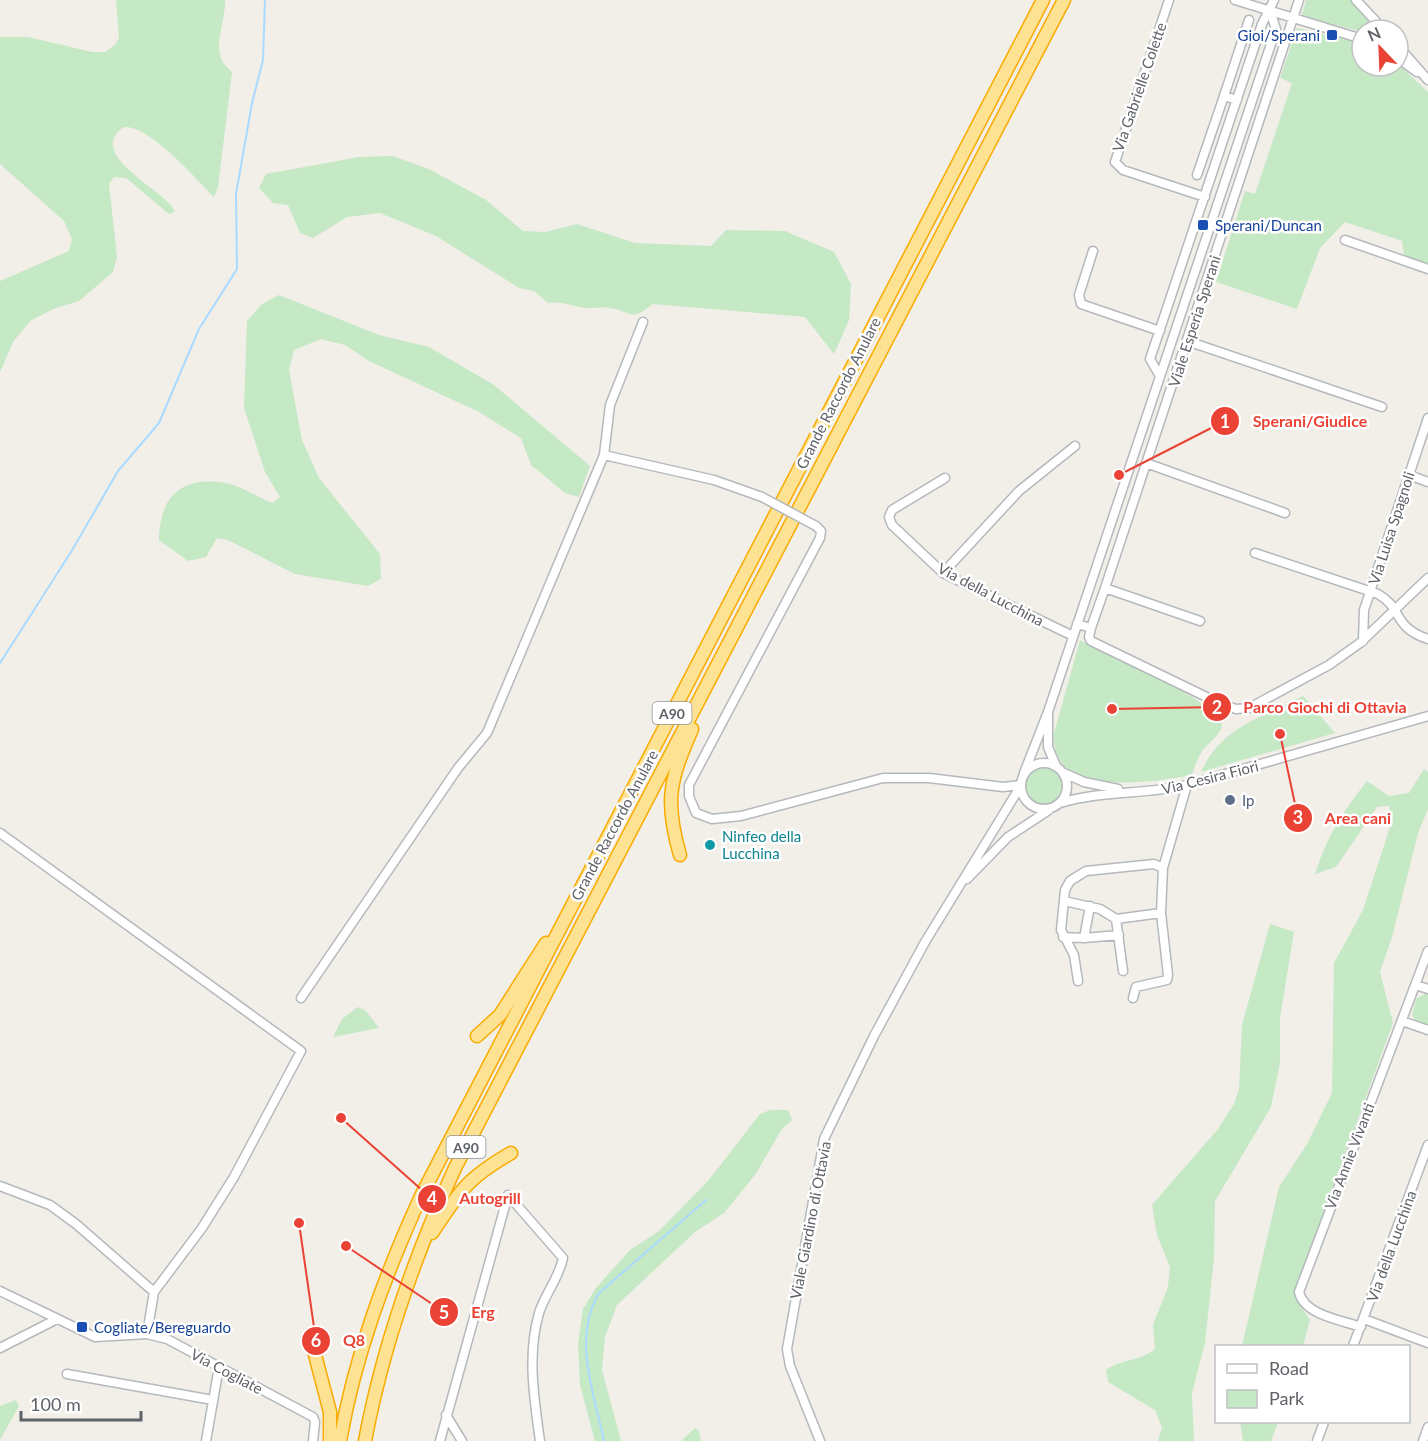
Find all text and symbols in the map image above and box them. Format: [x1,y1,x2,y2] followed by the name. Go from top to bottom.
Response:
[1350,18,1410,78] north arrow
[1108,20,1170,154] street label: Via Gabrielle Colette
[1365,23,1383,45] text: N
[1238,26,1320,44] place label: Gioi/Sperani
[1325,28,1339,42] marker: Gioi/Sperani
[1215,216,1322,234] place label: Sperani/Duncan
[1196,218,1210,232] marker: Sperani/Duncan
[1164,253,1224,389] street label: Viale Esperia Sperani
[792,314,884,472] street label: Grande Raccordo Anulare
[1210,404,1379,438] callout: Sperani/Giudice
[1220,410,1230,432] text: 1
[1253,411,1368,430] text: Sperani/Giudice
[1364,469,1418,587] street label: Via Luisa Spagnoli
[935,559,1047,629] street label: Via della Lucchina
[1202,690,1419,724] callout: Parco Giochi di Ottavia
[1212,696,1222,718] text: 2
[1243,697,1407,716] text: Parco Giochi di Ottavia
[652,702,692,724] road number: A90
[567,747,661,903] street label: Grande Raccordo Anulare
[1160,756,1260,798] street label: Via Cesira Fiori
[1242,791,1255,809] place label: Ip
[1223,793,1237,807] marker: Ip
[1283,801,1404,835] callout: Area cani
[1293,806,1303,828] text: 3
[1324,808,1391,827] text: Area cani
[722,827,801,862] place label: Ninfeo della Lucchina
[703,838,717,852] marker: Ninfeo della Lucchina
[1320,1100,1378,1212] street label: Via Annie Vivanti
[446,1136,486,1158] road number: A90
[786,1140,834,1300] street label: Viale Giardino di Ottavia
[417,1182,533,1216] callout: Autogrill
[427,1187,437,1209] text: 4
[458,1188,521,1207] text: Autogrill
[1362,1188,1420,1304] street label: Via della Lucchina
[429,1295,507,1329] callout: Erg
[439,1301,449,1323] text: 5
[471,1302,495,1321] text: Erg
[94,1318,231,1336] place label: Cogliate/Bereguardo
[75,1320,89,1334] marker: Cogliate/Bereguardo
[301,1324,377,1358] callout: Q8
[311,1329,321,1351] text: 6
[343,1330,365,1349] text: Q8
[188,1345,266,1398] street label: Via Cogliate
[1215,1345,1410,1423] legend
[1269,1357,1309,1379] text: Road
[21,1384,141,1422] scale bar
[1269,1387,1305,1409] text: Park
[30,1393,81,1415] text: 100 m

